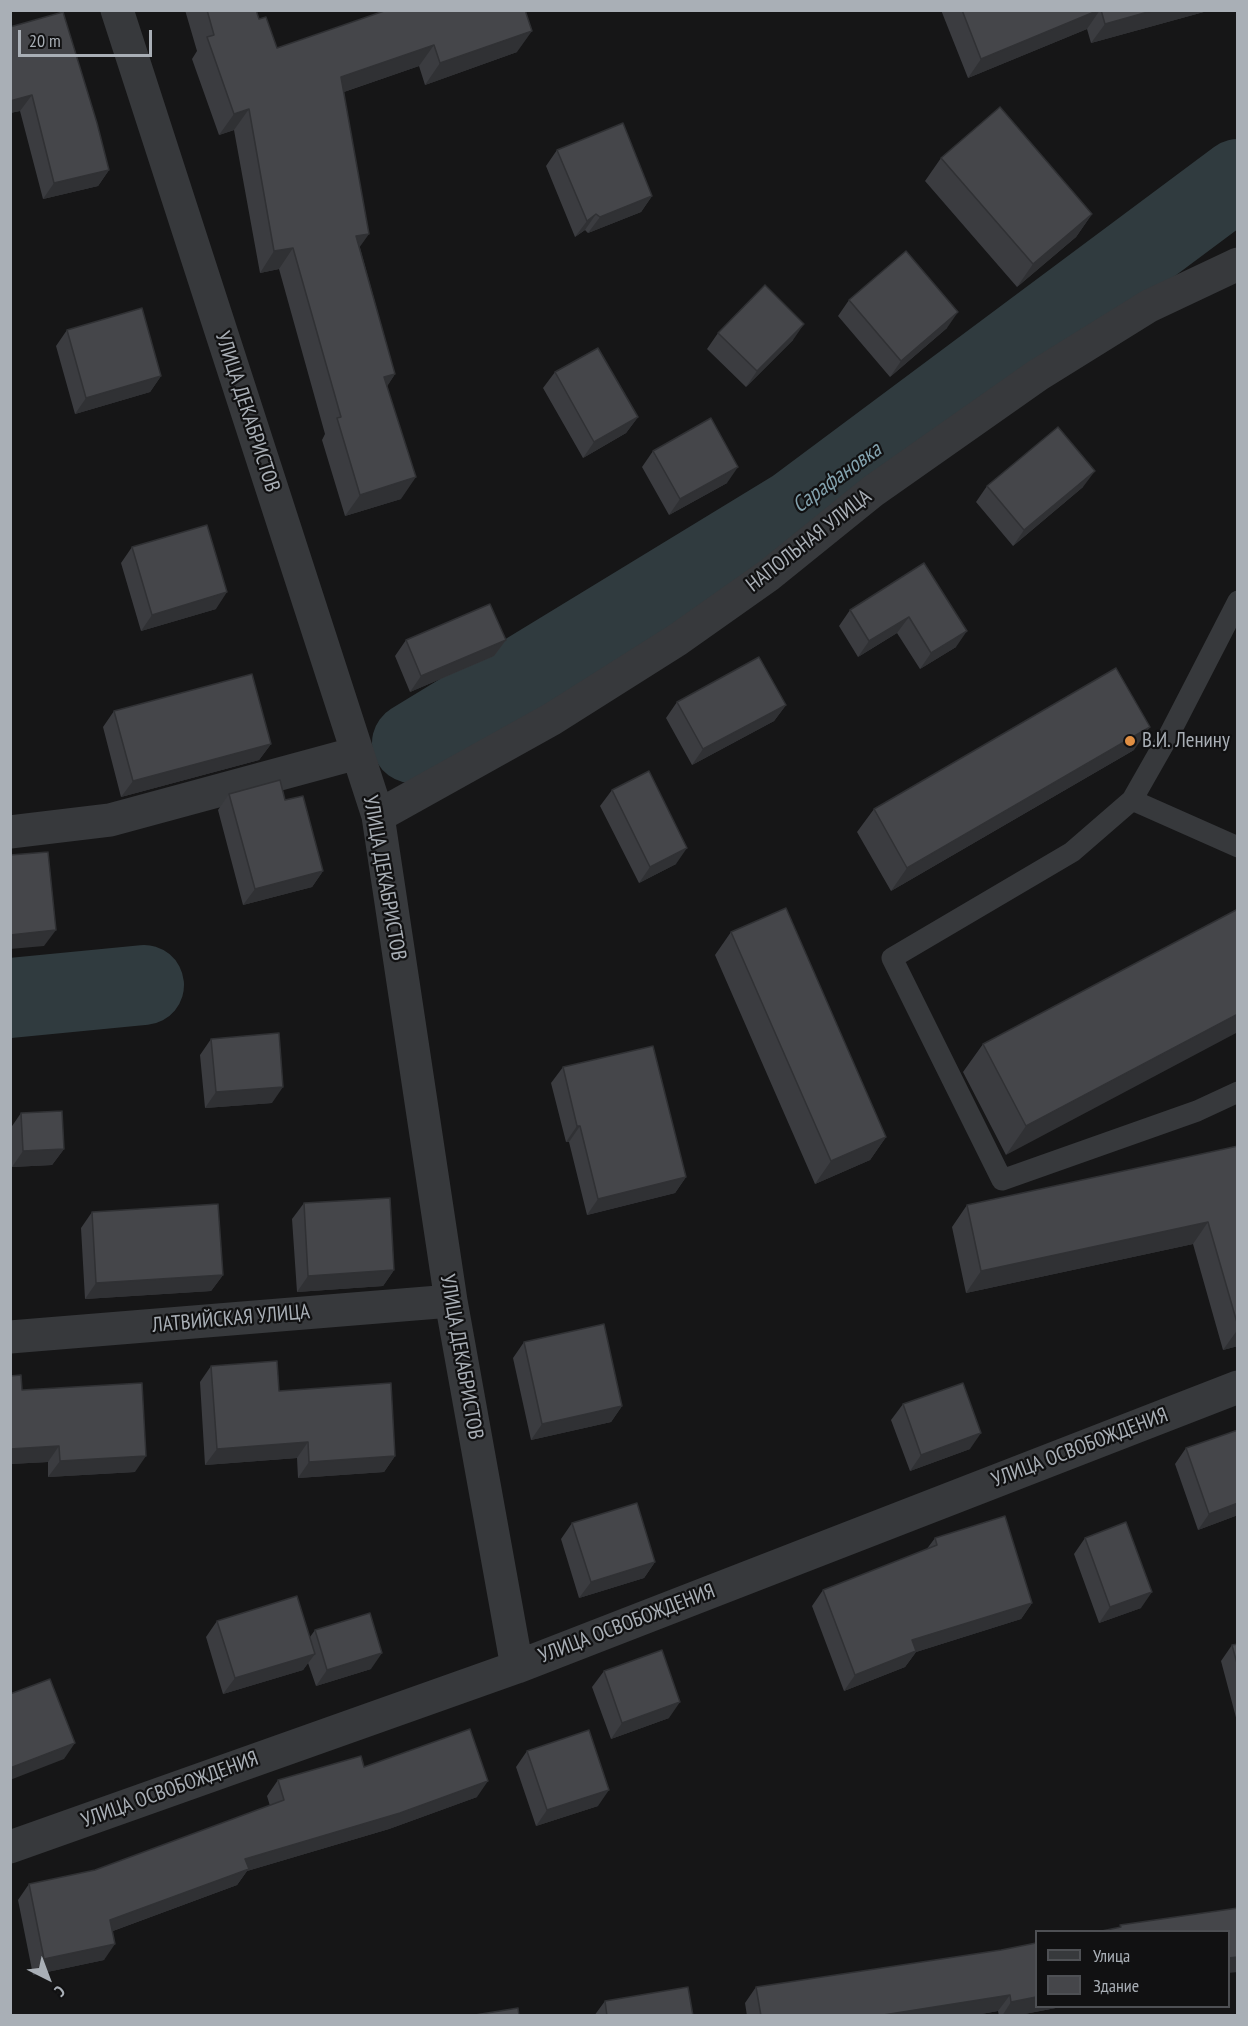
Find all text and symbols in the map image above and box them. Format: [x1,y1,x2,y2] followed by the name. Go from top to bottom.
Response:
[21,18,154,56] scale bar
[29,29,61,52] text: 20 m
[209,329,285,495] street label: УЛИЦА ДЕКАБРИСТОВ
[787,437,887,519] water label: Сарафановка
[741,484,877,598] street label: НАПОЛЬНАЯ УЛИЦА
[1142,728,1230,754] place label: В.И. Ленину
[1123,734,1137,748] marker: В.И. Ленину
[357,793,411,963] street label: УЛИЦА ДЕКАБРИСТОВ
[434,1272,488,1442] street label: УЛИЦА ДЕКАБРИСТОВ
[151,1300,311,1338] street label: ЛАТВИЙСКАЯ УЛИЦА
[988,1403,1172,1493] street label: УЛИЦА ОСВОБОЖДЕНИЯ
[535,1579,719,1669] street label: УЛИЦА ОСВОБОЖДЕНИЯ
[78,1746,262,1834] street label: УЛИЦА ОСВОБОЖДЕНИЯ
[1035,1930,1230,2008] legend
[1093,1944,1130,1967] text: Улица
[18,1948,78,2008] north arrow
[1093,1974,1139,1997] text: Здание
[51,1981,69,2001] text: С

